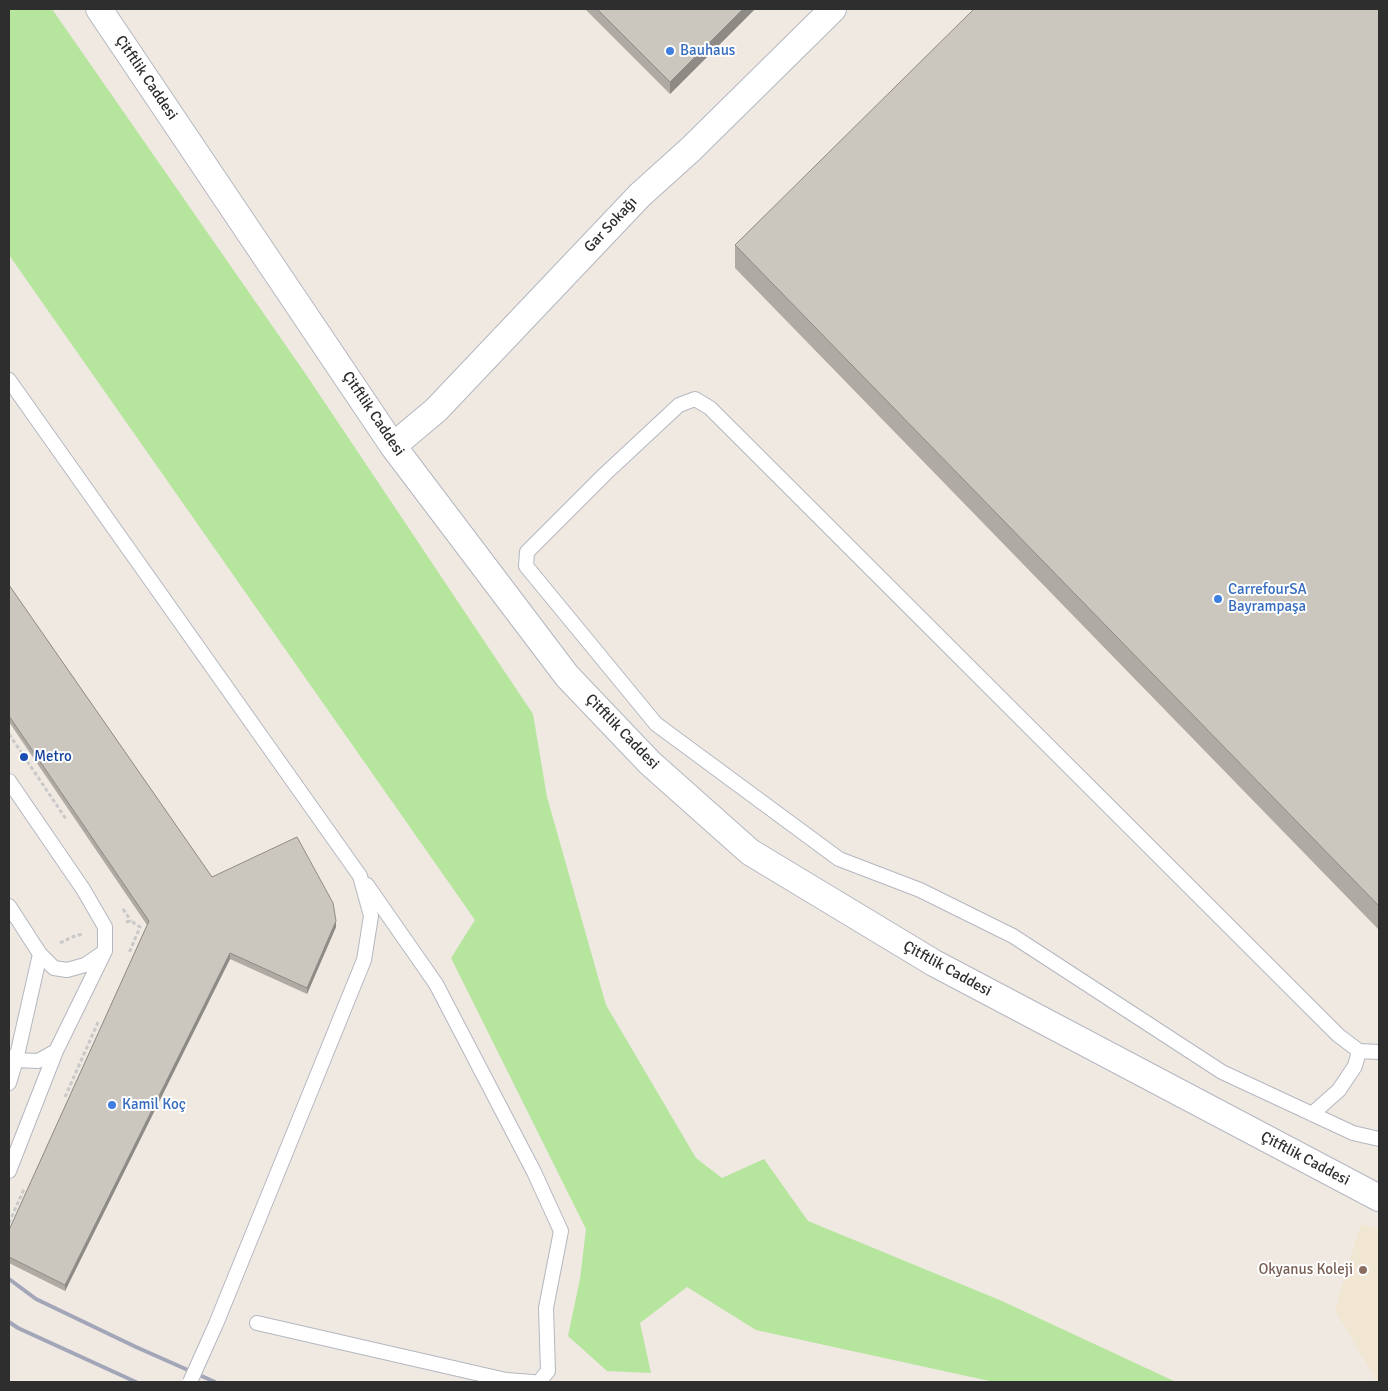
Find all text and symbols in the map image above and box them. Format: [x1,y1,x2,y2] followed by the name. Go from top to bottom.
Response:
[111,32,181,124] street label: Çitftlik Caddesi
[680,42,735,60] place label: Bauhaus
[664,45,676,57] marker: Bauhaus
[581,194,641,256] street label: Gar Sokağı
[338,368,408,460] street label: Çitftlik Caddesi
[1228,581,1307,616] place label: CarrefourSA Bayrampaşa
[1212,593,1224,605] marker: CarrefourSA Bayrampaşa
[581,690,663,774] street label: Çitftlik Caddesi
[34,748,72,766] place label: Metro
[18,751,30,763] marker: Metro
[900,937,994,1001] street label: Çitftlik Caddesi
[122,1096,186,1114] place label: Kamil Koç
[106,1099,118,1111] marker: Kamil Koç
[1257,1128,1353,1190] street label: Çitftlik Caddesi
[1258,1261,1353,1279] place label: Okyanus Koleji
[1357,1264,1369,1276] marker: Okyanus Koleji

